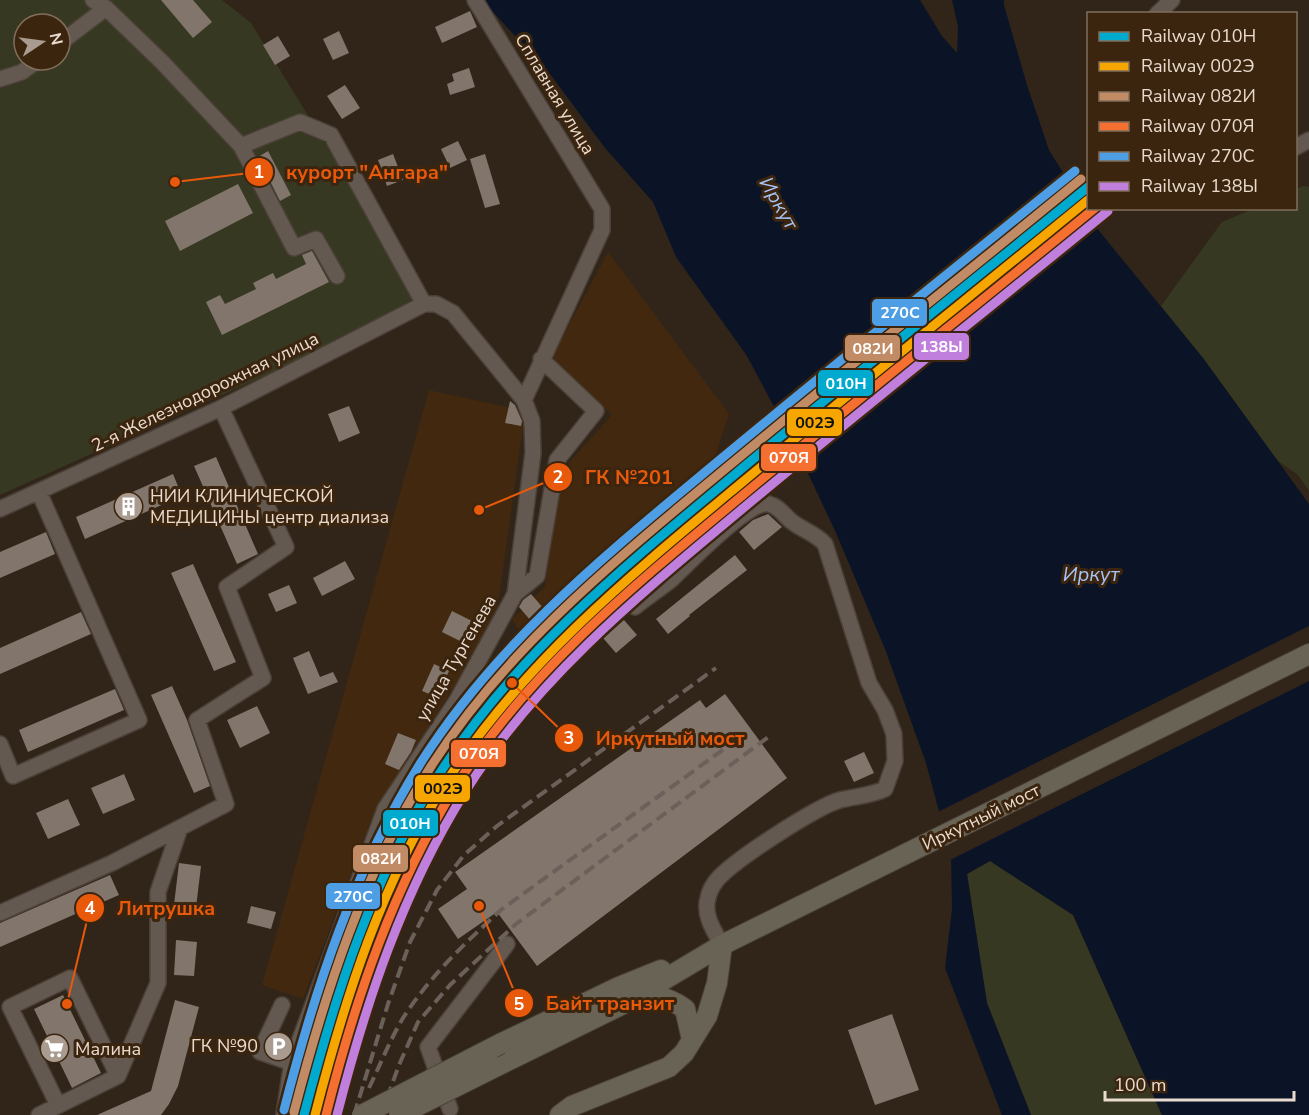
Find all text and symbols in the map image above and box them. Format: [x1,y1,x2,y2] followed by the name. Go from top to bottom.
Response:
[12,12,72,72] north arrow
[1087,12,1297,210] legend
[1141,24,1256,48] text: Railway 010Н
[509,29,601,159] street label: Сплавная улица
[44,31,68,47] text: N
[1141,54,1255,78] text: Railway 002Э
[1141,84,1256,108] text: Railway 082И
[1141,114,1255,138] text: Railway 070Я
[1141,144,1255,168] text: Railway 270С
[244,153,460,191] callout: курорт "Ангара"
[286,159,448,186] text: курорт "Ангара"
[254,160,264,184] text: 1
[753,172,805,235] water label: Иркут
[1141,174,1258,198] text: Railway 138Ы
[871,298,928,327] line badge: 270С
[880,302,920,324] text: 270С
[87,326,323,458] street label: 2-я Железнодорожная улица
[913,332,970,361] line badge: 138Ы
[844,334,901,362] line badge: 082И
[919,336,963,358] text: 138Ы
[853,338,893,360] text: 082И
[817,369,874,397] line badge: 010Н
[825,373,867,395] text: 010Н
[786,408,843,437] line badge: 002Э
[795,412,835,434] text: 002Э
[760,443,817,472] line badge: 070Я
[769,447,809,469] text: 070Я
[543,458,685,496] callout: ГК №201
[585,464,673,491] text: ГК №201
[553,465,563,489] text: 2
[150,484,389,529] place label: НИИ КЛИНИЧЕСКОЙ МЕДИЦИНЫ центр диализа
[113,490,145,522] building icon: НИИ КЛИНИЧЕСКОЙ МЕДИЦИНЫ центр диализа
[1063,561,1120,588] water label: Иркут
[410,591,502,725] street label: улица Тургенева
[554,719,757,757] callout: Иркутный мост
[596,725,745,752] text: Иркутный мост
[564,726,574,750] text: 3
[450,739,507,768] line badge: 070Я
[459,743,499,765] text: 070Я
[414,774,471,803] line badge: 002Э
[423,778,463,800] text: 002Э
[918,778,1044,856] street label: Иркутный мост
[382,809,439,837] line badge: 010Н
[389,813,431,835] text: 010Н
[352,844,409,873] line badge: 082И
[361,848,401,870] text: 082И
[325,882,381,910] line badge: 270С
[333,886,373,908] text: 270С
[75,889,227,927] callout: Литрушка
[117,895,215,922] text: Литрушка
[85,896,96,920] text: 4
[504,984,687,1022] callout: Байт транзит
[546,990,675,1017] text: Байт транзит
[514,992,525,1016] text: 5
[263,1030,295,1062] parking icon: ГК №90
[38,1033,70,1065] supermarket icon: Малина
[191,1034,258,1058] place label: ГК №90
[75,1037,141,1061] place label: Малина
[1105,1064,1294,1102] scale bar
[1114,1073,1166,1097] text: 100 m

